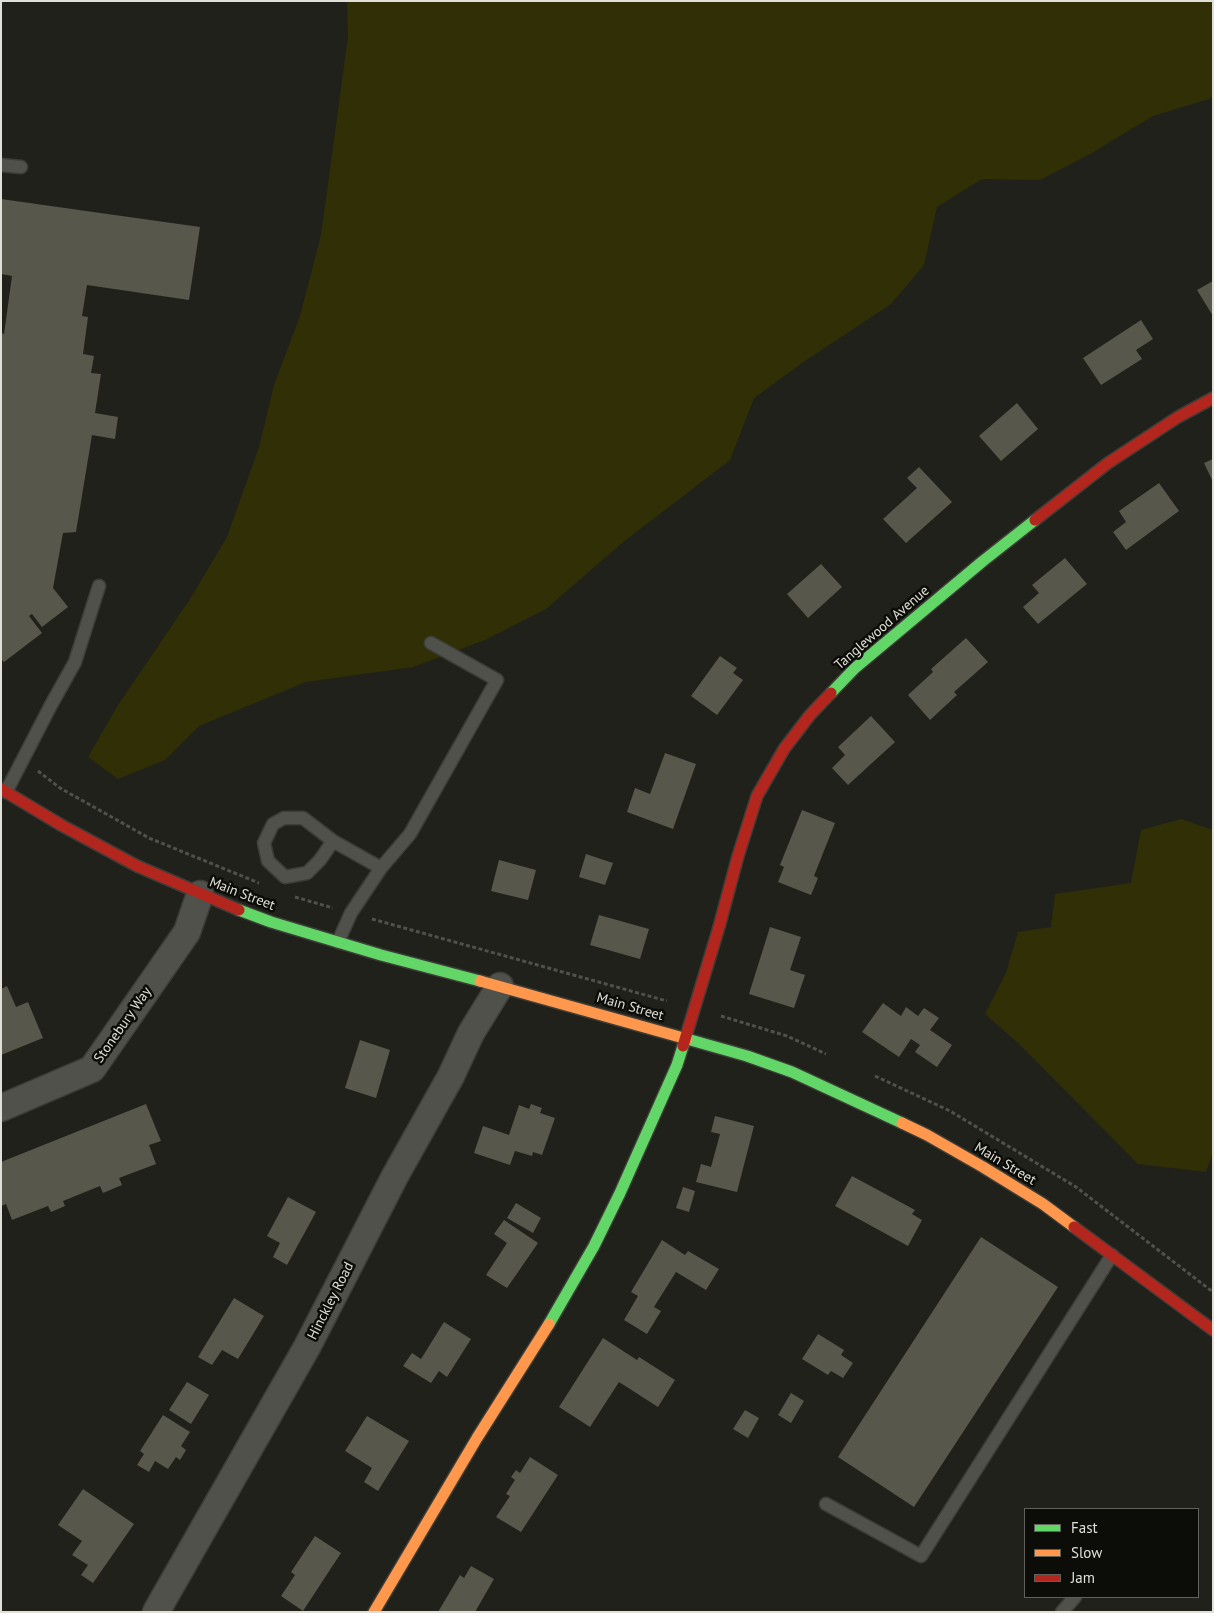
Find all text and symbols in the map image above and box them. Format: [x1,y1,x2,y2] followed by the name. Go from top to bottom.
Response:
[831,582,933,674] street label: Tanglewood Avenue
[207,874,277,914] street label: Main Street
[91,984,155,1066] street label: Stonebury Way
[595,989,665,1025] street label: Main Street
[971,1139,1039,1189] street label: Main Street
[304,1259,358,1343] street label: Hinckley Road
[1024,1508,1199,1598] legend
[1071,1518,1098,1537] text: Fast
[1071,1543,1102,1562] text: Slow
[1071,1568,1095,1587] text: Jam

